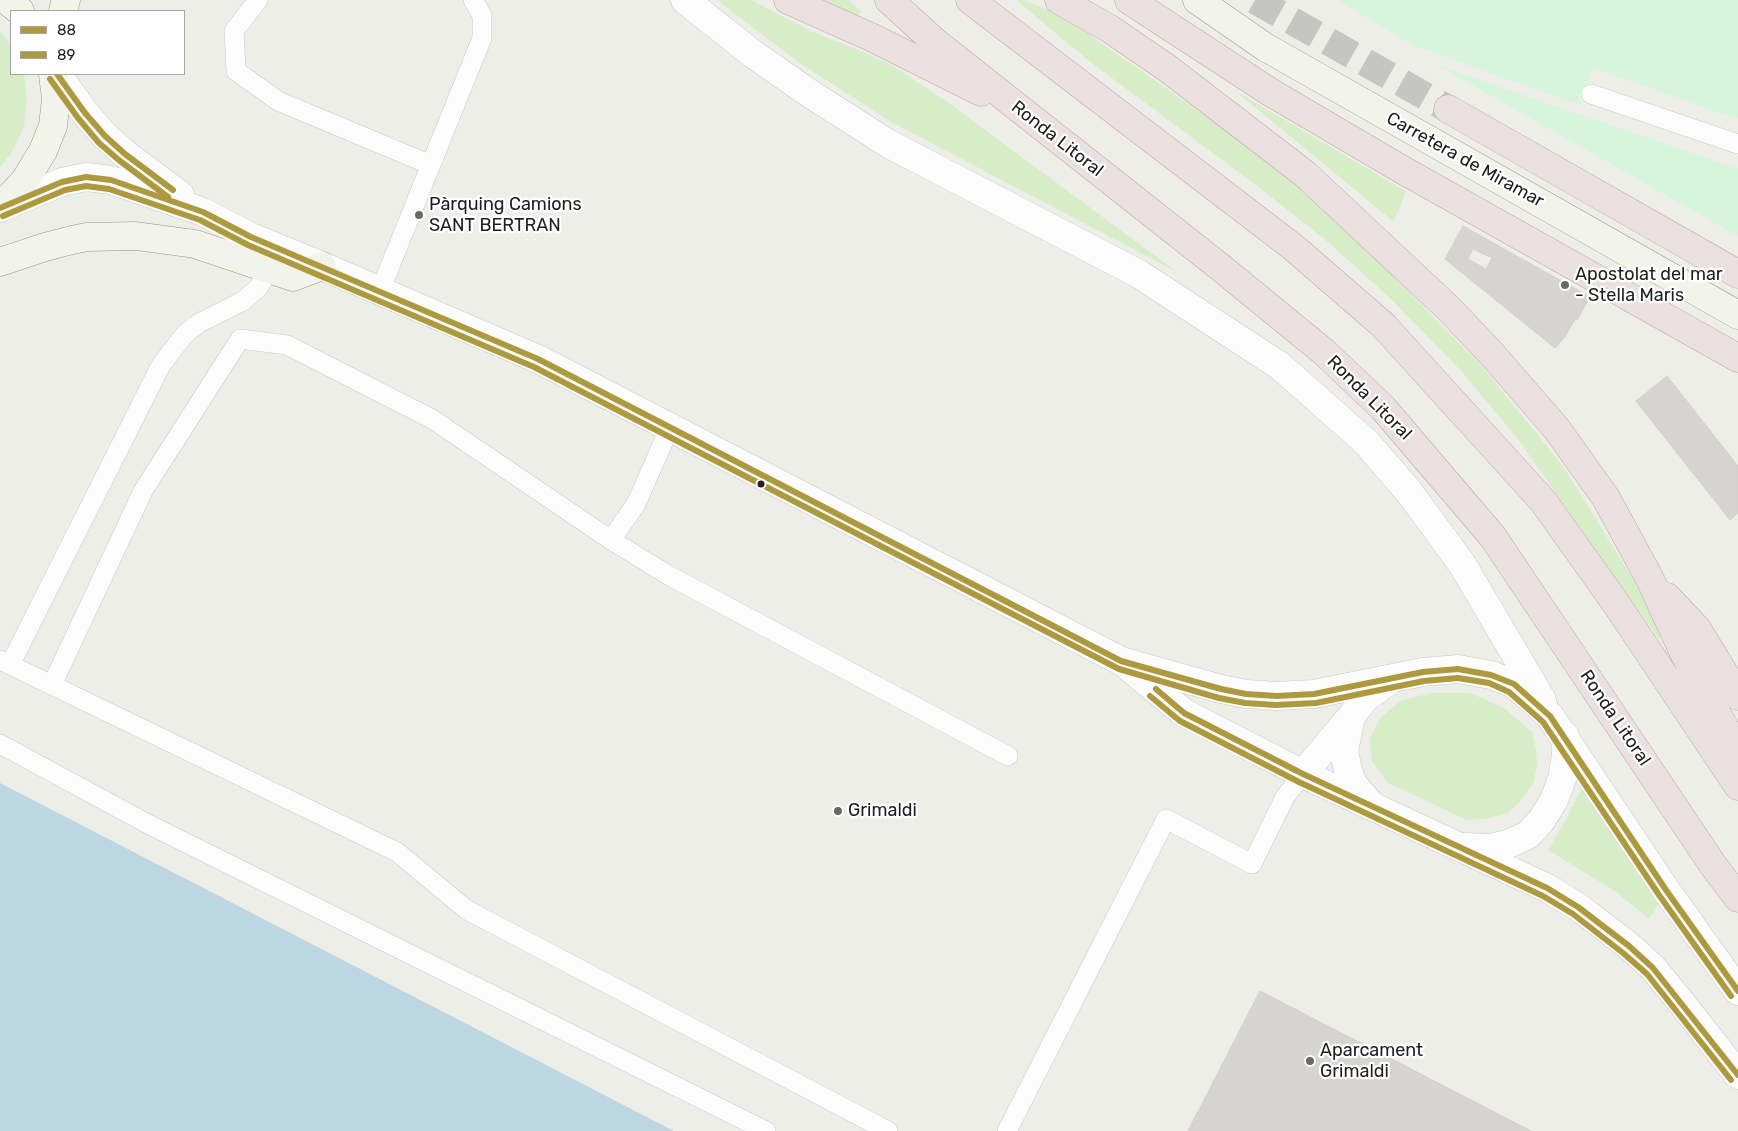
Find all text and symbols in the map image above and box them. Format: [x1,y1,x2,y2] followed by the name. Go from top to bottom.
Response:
[10,10,185,75] legend
[57,21,76,39] text: 88
[57,46,75,64] text: 89
[1007,96,1107,182] street label: Ronda Litoral
[1382,108,1548,212] street label: Carretera de Miramar
[429,194,582,236] place label: Pàrquing Camions SANT BERTRAN
[413,209,425,221] marker: Pàrquing Camions SANT BERTRAN
[1575,264,1723,306] place label: Apostolat del mar - Stella Maris
[1559,279,1571,291] marker: Apostolat del mar - Stella Maris
[1322,351,1416,445] street label: Ronda Litoral
[756,479,766,489] unlabelled marker
[1575,666,1655,770] street label: Ronda Litoral
[848,800,917,822] place label: Grimaldi
[832,805,844,817] marker: Grimaldi
[1320,1040,1423,1082] place label: Aparcament Grimaldi
[1304,1055,1316,1067] marker: Aparcament Grimaldi

